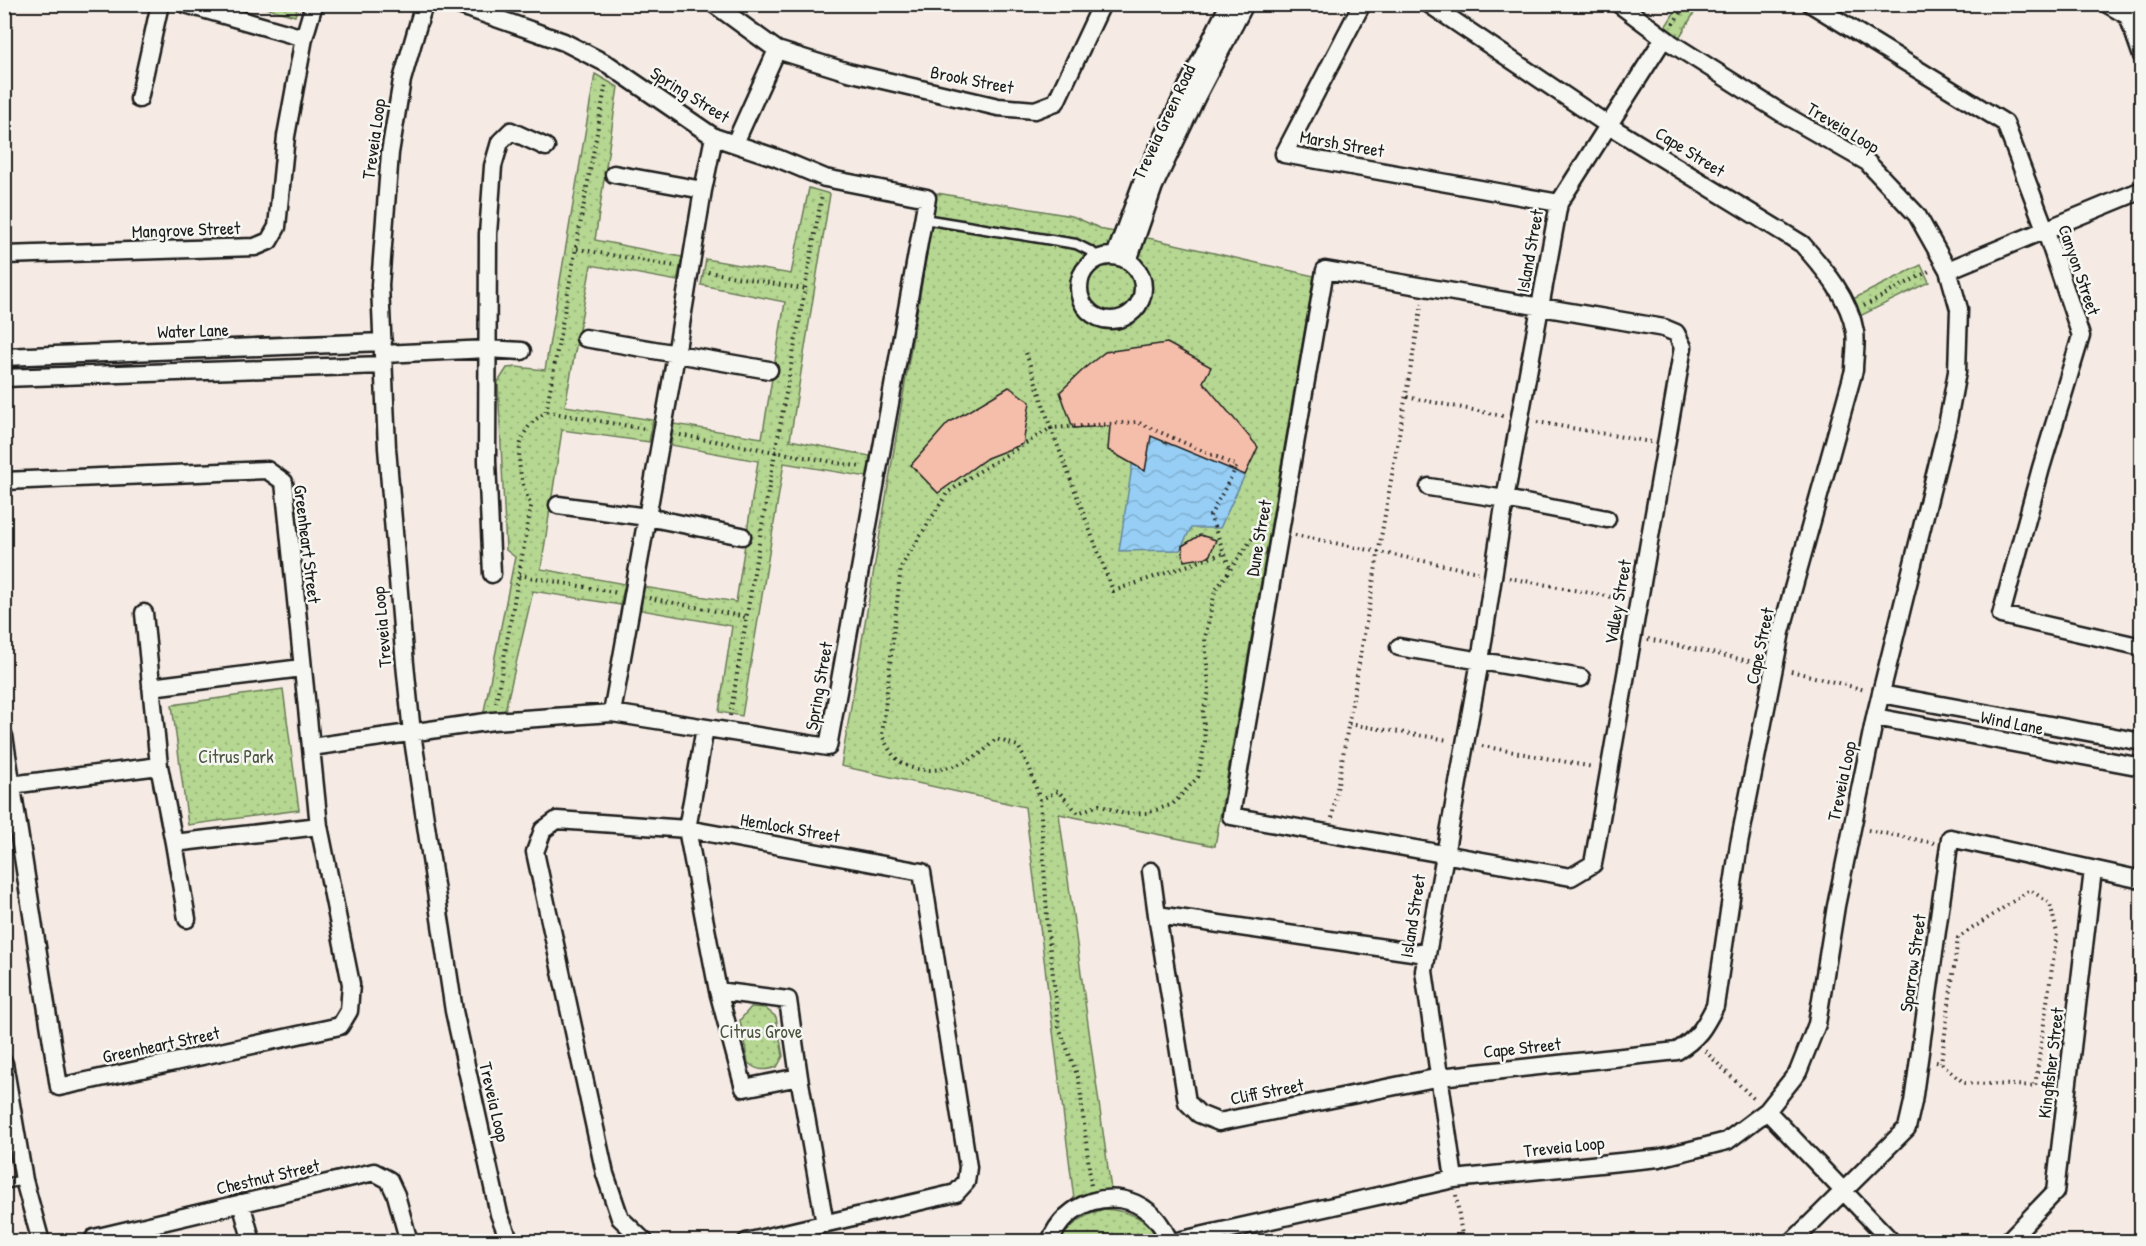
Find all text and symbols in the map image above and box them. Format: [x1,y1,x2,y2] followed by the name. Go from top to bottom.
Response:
[928,59,1017,100] street label: Brook Street
[646,60,735,129] street label: Spring Street
[1126,60,1201,183] street label: Treveia Green Road
[1802,96,1885,159] street label: Treveia Loop
[355,97,392,181] street label: Treveia Loop
[1651,120,1731,183] street label: Cape Street
[1298,124,1387,163] street label: Marsh Street
[1510,206,1549,295] street label: Island Street
[131,215,241,244] street label: Mangrove Street
[2052,221,2107,319] street label: Canyon Street
[157,317,229,344] street label: Water Lane
[288,483,327,605] street label: Greenheart Street
[1240,497,1278,578] street label: Dune Street
[1598,557,1637,646] street label: Valley Street
[365,585,397,668] street label: Treveia Loop
[1739,604,1780,687] street label: Cape Street
[798,639,839,732] street label: Spring Street
[1979,704,2046,741] street label: Wind Lane
[1821,738,1862,823] street label: Treveia Loop
[198,744,274,769] park label: Citrus Park
[738,806,842,849] street label: Hemlock Street
[1394,872,1432,959] street label: Island Street
[1893,912,1932,1013] street label: Sparrow Street
[2031,1005,2070,1120] street label: Kingfisher Street
[720,1019,802,1044] park label: Citrus Grove
[100,1020,222,1069] street label: Greenheart Street
[1482,1031,1563,1064] street label: Cape Street
[473,1060,516,1144] street label: Treveia Loop
[1228,1072,1306,1111] street label: Cliff Street
[1522,1130,1606,1163] street label: Treveia Loop
[214,1152,323,1201] street label: Chestnut Street

